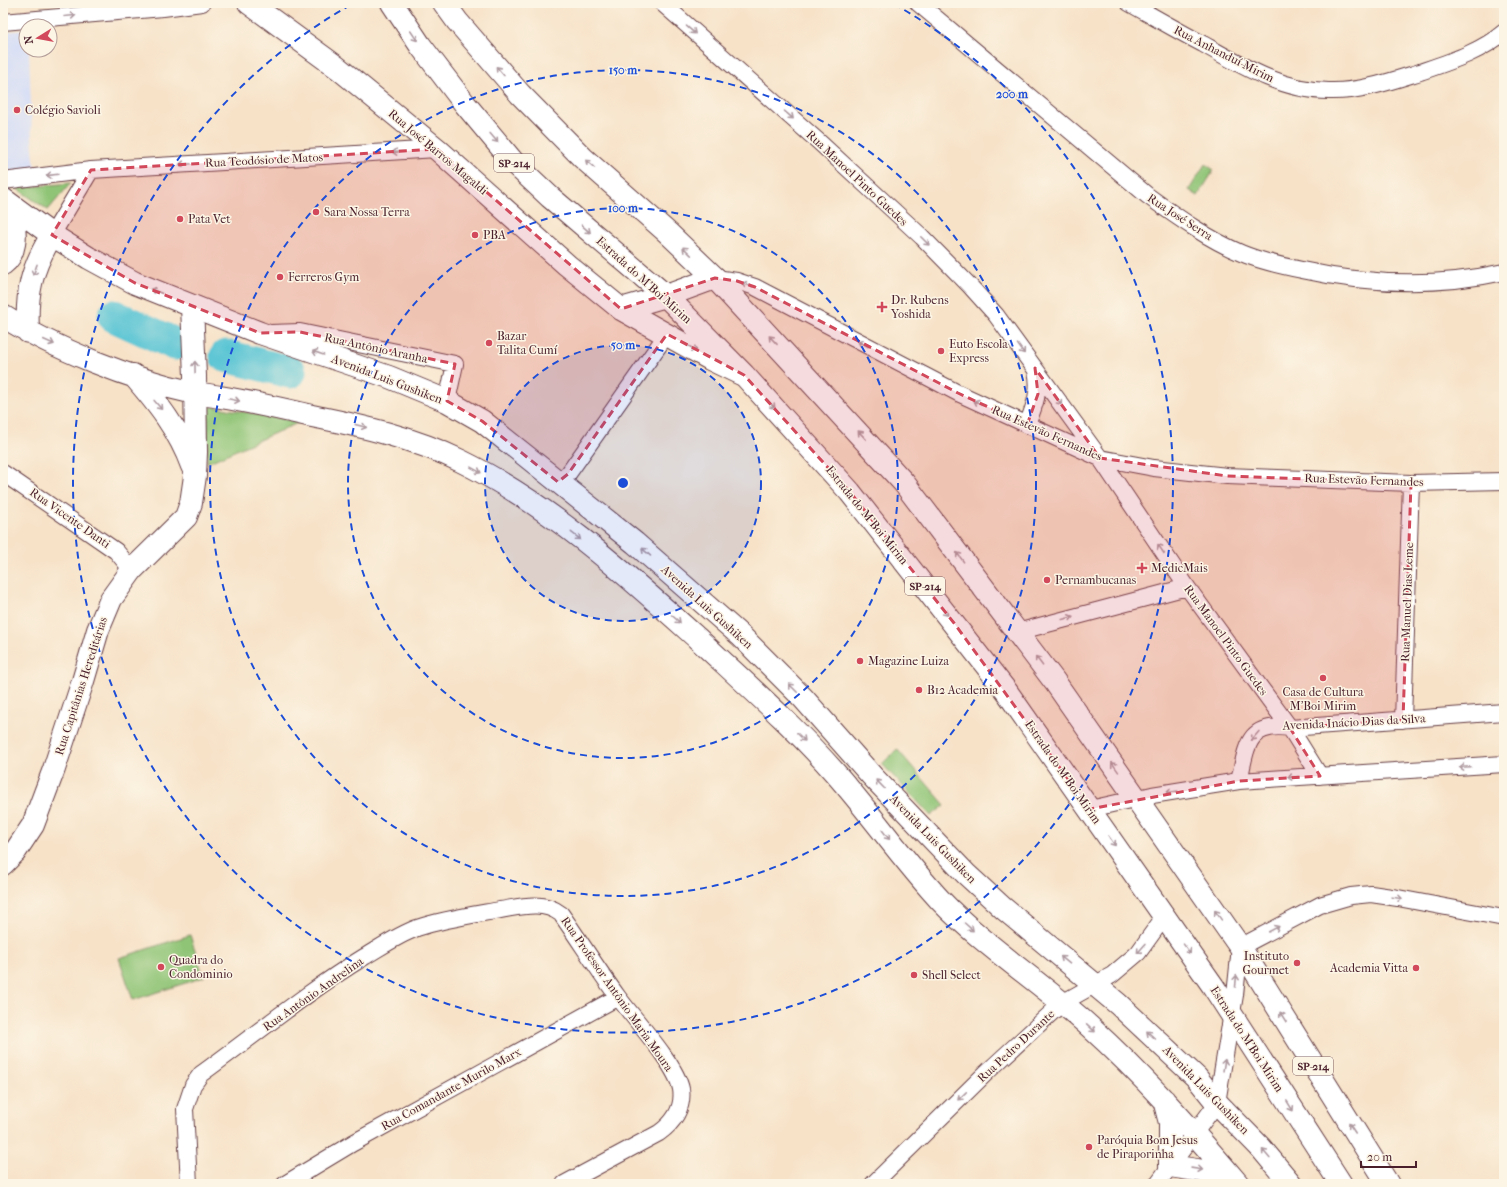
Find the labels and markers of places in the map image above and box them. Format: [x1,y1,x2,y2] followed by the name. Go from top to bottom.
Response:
[25,103,101,117] place label: Colégio Savioli
[12,105,22,115] marker: Colégio Savioli
[324,205,410,219] place label: Sara Nossa Terra
[311,207,321,217] marker: Sara Nossa Terra
[188,212,231,226] place label: Pata Vet
[175,214,185,224] marker: Pata Vet
[483,228,506,242] place label: PBA
[470,230,480,240] marker: PBA
[288,270,359,284] place label: Ferreros Gym
[275,272,285,282] marker: Ferreros Gym
[890,293,949,321] place label: Dr. Rubens Yoshida
[876,301,888,313] marker: Dr. Rubens Yoshida
[497,329,558,357] place label: Bazar Talita Cumí
[949,337,1008,365] place label: Euto Escola Express
[484,338,494,348] marker: Bazar Talita Cumí
[936,346,946,356] marker: Euto Escola Express
[616,476,630,490] centre of rings
[1151,561,1208,575] place label: MedicMais
[1136,562,1148,574] marker: MedicMais
[1055,573,1137,587] place label: Pernambucanas
[1042,575,1052,585] marker: Pernambucanas
[868,654,950,668] place label: Magazine Luiza
[855,656,865,666] marker: Magazine Luiza
[1318,673,1328,683] marker: Casa de Cultura M'Boi Mirim
[927,683,998,697] place label: B12 Academia
[914,685,924,695] marker: B12 Academia
[1282,685,1364,713] place label: Casa de Cultura M'Boi Mirim
[1242,949,1290,977] place label: Instituto Gourmet
[169,953,233,981] place label: Quadra do Condominio
[1292,958,1302,968] marker: Instituto Gourmet
[1329,961,1408,975] place label: Academia Vitta
[156,962,166,972] marker: Quadra do Condominio
[1411,963,1421,973] marker: Academia Vitta
[922,968,982,982] place label: Shell Select
[909,970,919,980] marker: Shell Select
[1097,1133,1198,1161] place label: Paróquia Bom Jesus de Piraporinha
[1084,1142,1094,1152] marker: Paróquia Bom Jesus de Piraporinha

